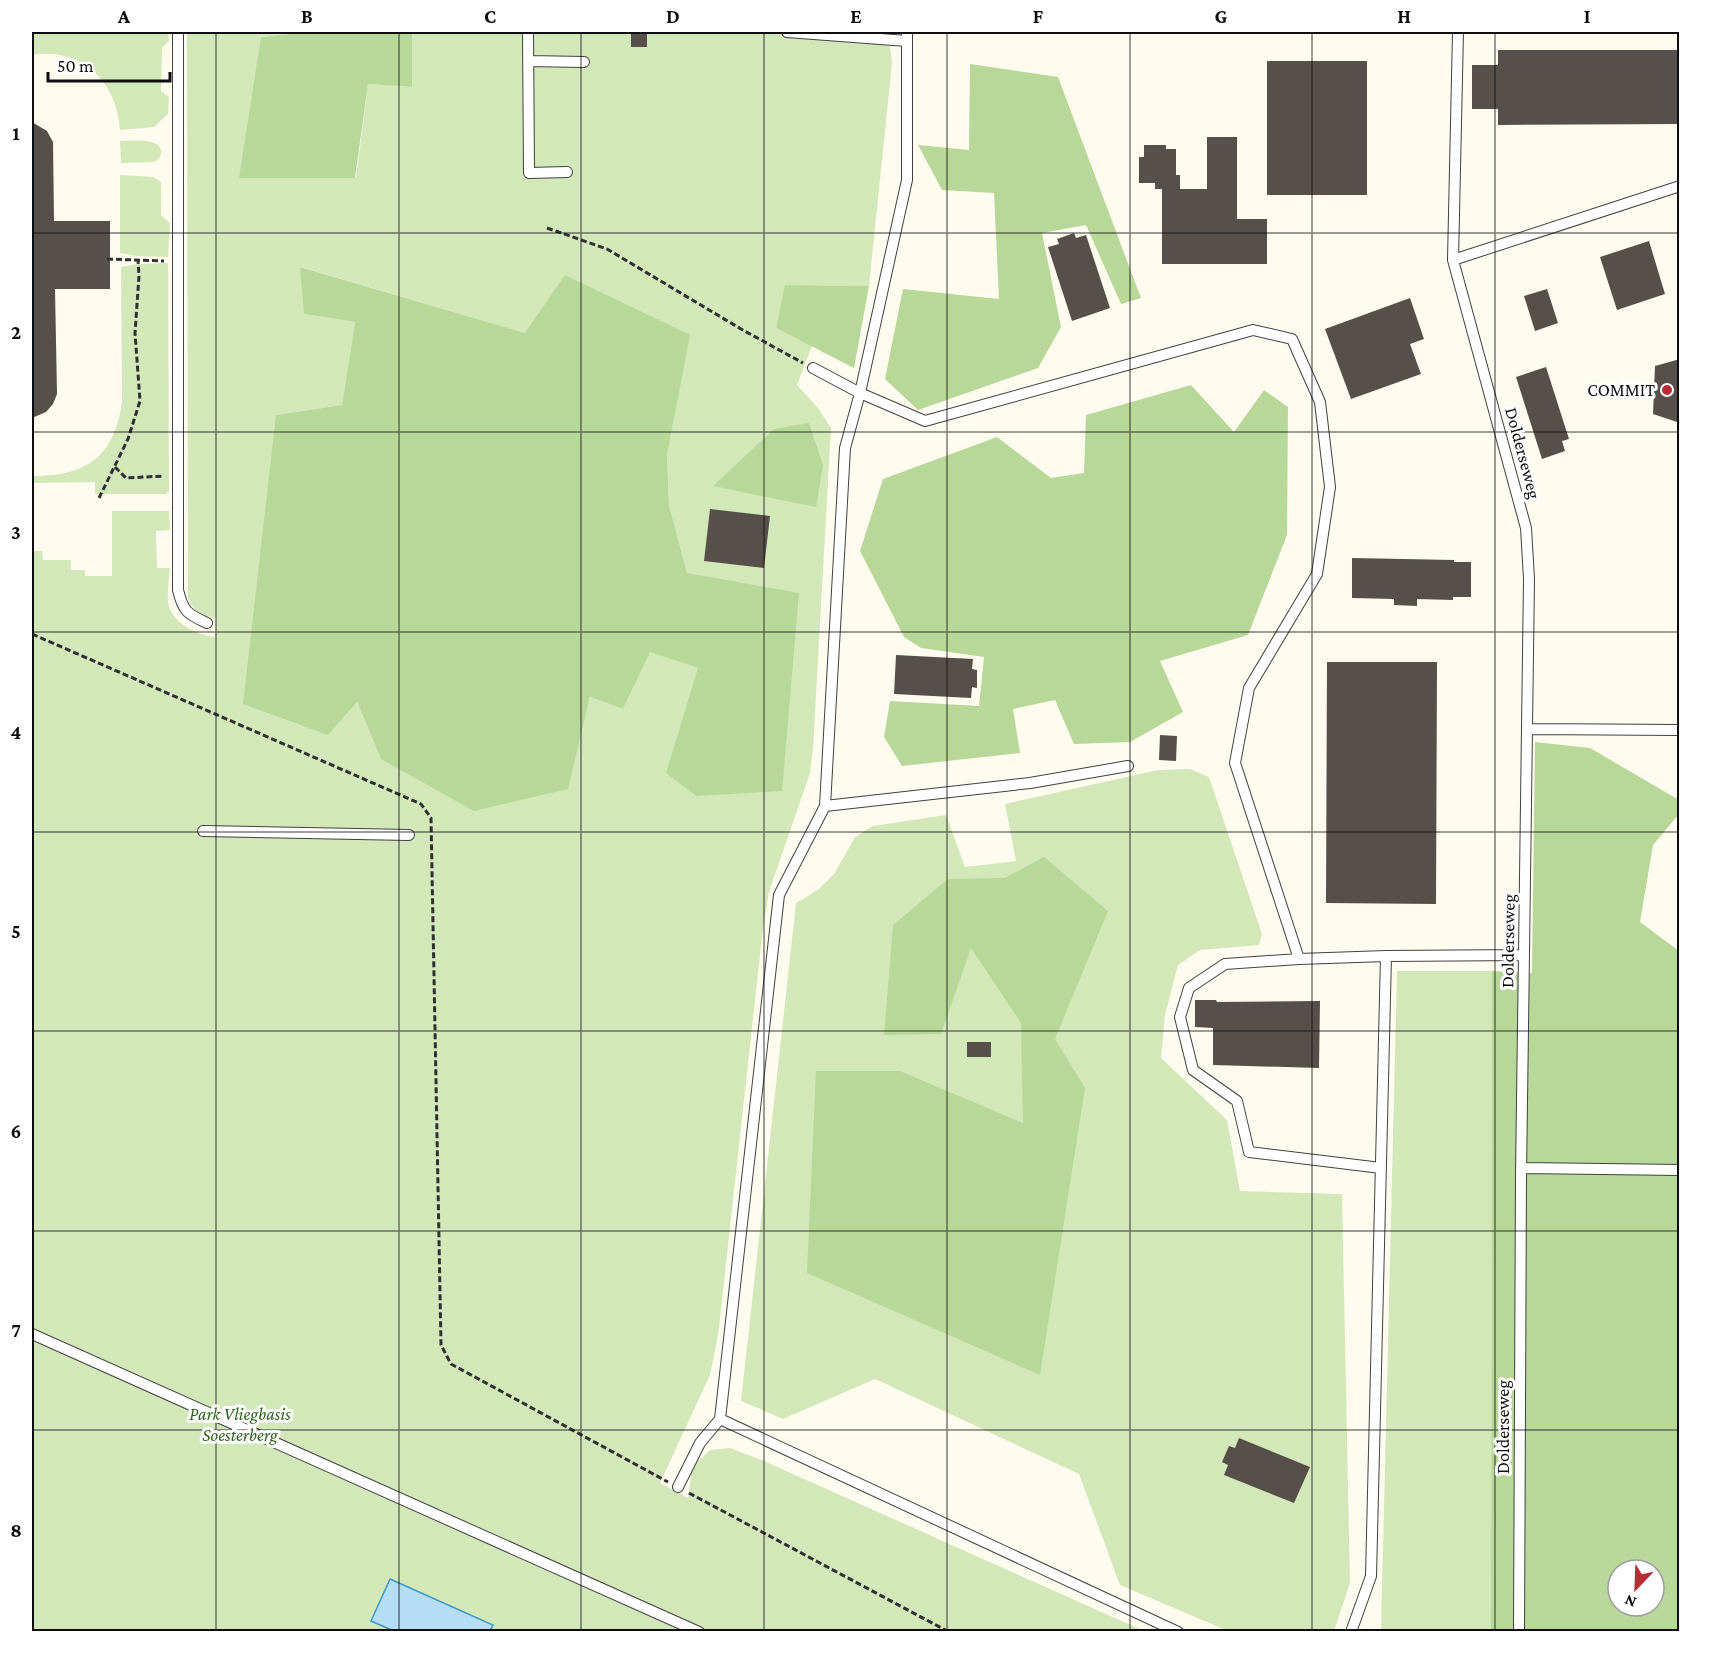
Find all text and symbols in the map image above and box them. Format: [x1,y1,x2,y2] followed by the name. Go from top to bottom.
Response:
[117,5,131,27] text: A
[301,5,313,27] text: B
[484,5,496,27] text: C
[666,5,680,27] text: D
[850,5,862,27] text: E
[1033,5,1044,27] text: F
[1215,5,1228,27] text: G
[1397,5,1411,27] text: H
[1584,5,1591,27] text: I
[48,45,170,83] scale bar
[57,56,94,76] text: 50 m
[12,122,20,144] text: 1
[11,321,21,343] text: 2
[1587,380,1655,400] place label: COMMIT
[1660,383,1674,397] marker: COMMIT
[1501,405,1545,501] street label: Dolderseweg
[11,521,21,543] text: 3
[11,721,22,743] text: 4
[1497,894,1519,988] street label: Dolderseweg
[11,920,21,942] text: 5
[11,1120,21,1142] text: 6
[11,1319,21,1341] text: 7
[1493,1380,1513,1474] street label: Dolderseweg
[189,1404,291,1445] park label: Park Vliegbasis Soesterberg
[10,1519,22,1541] text: 8
[1606,1558,1666,1618] north arrow
[1622,1591,1639,1611] text: N

